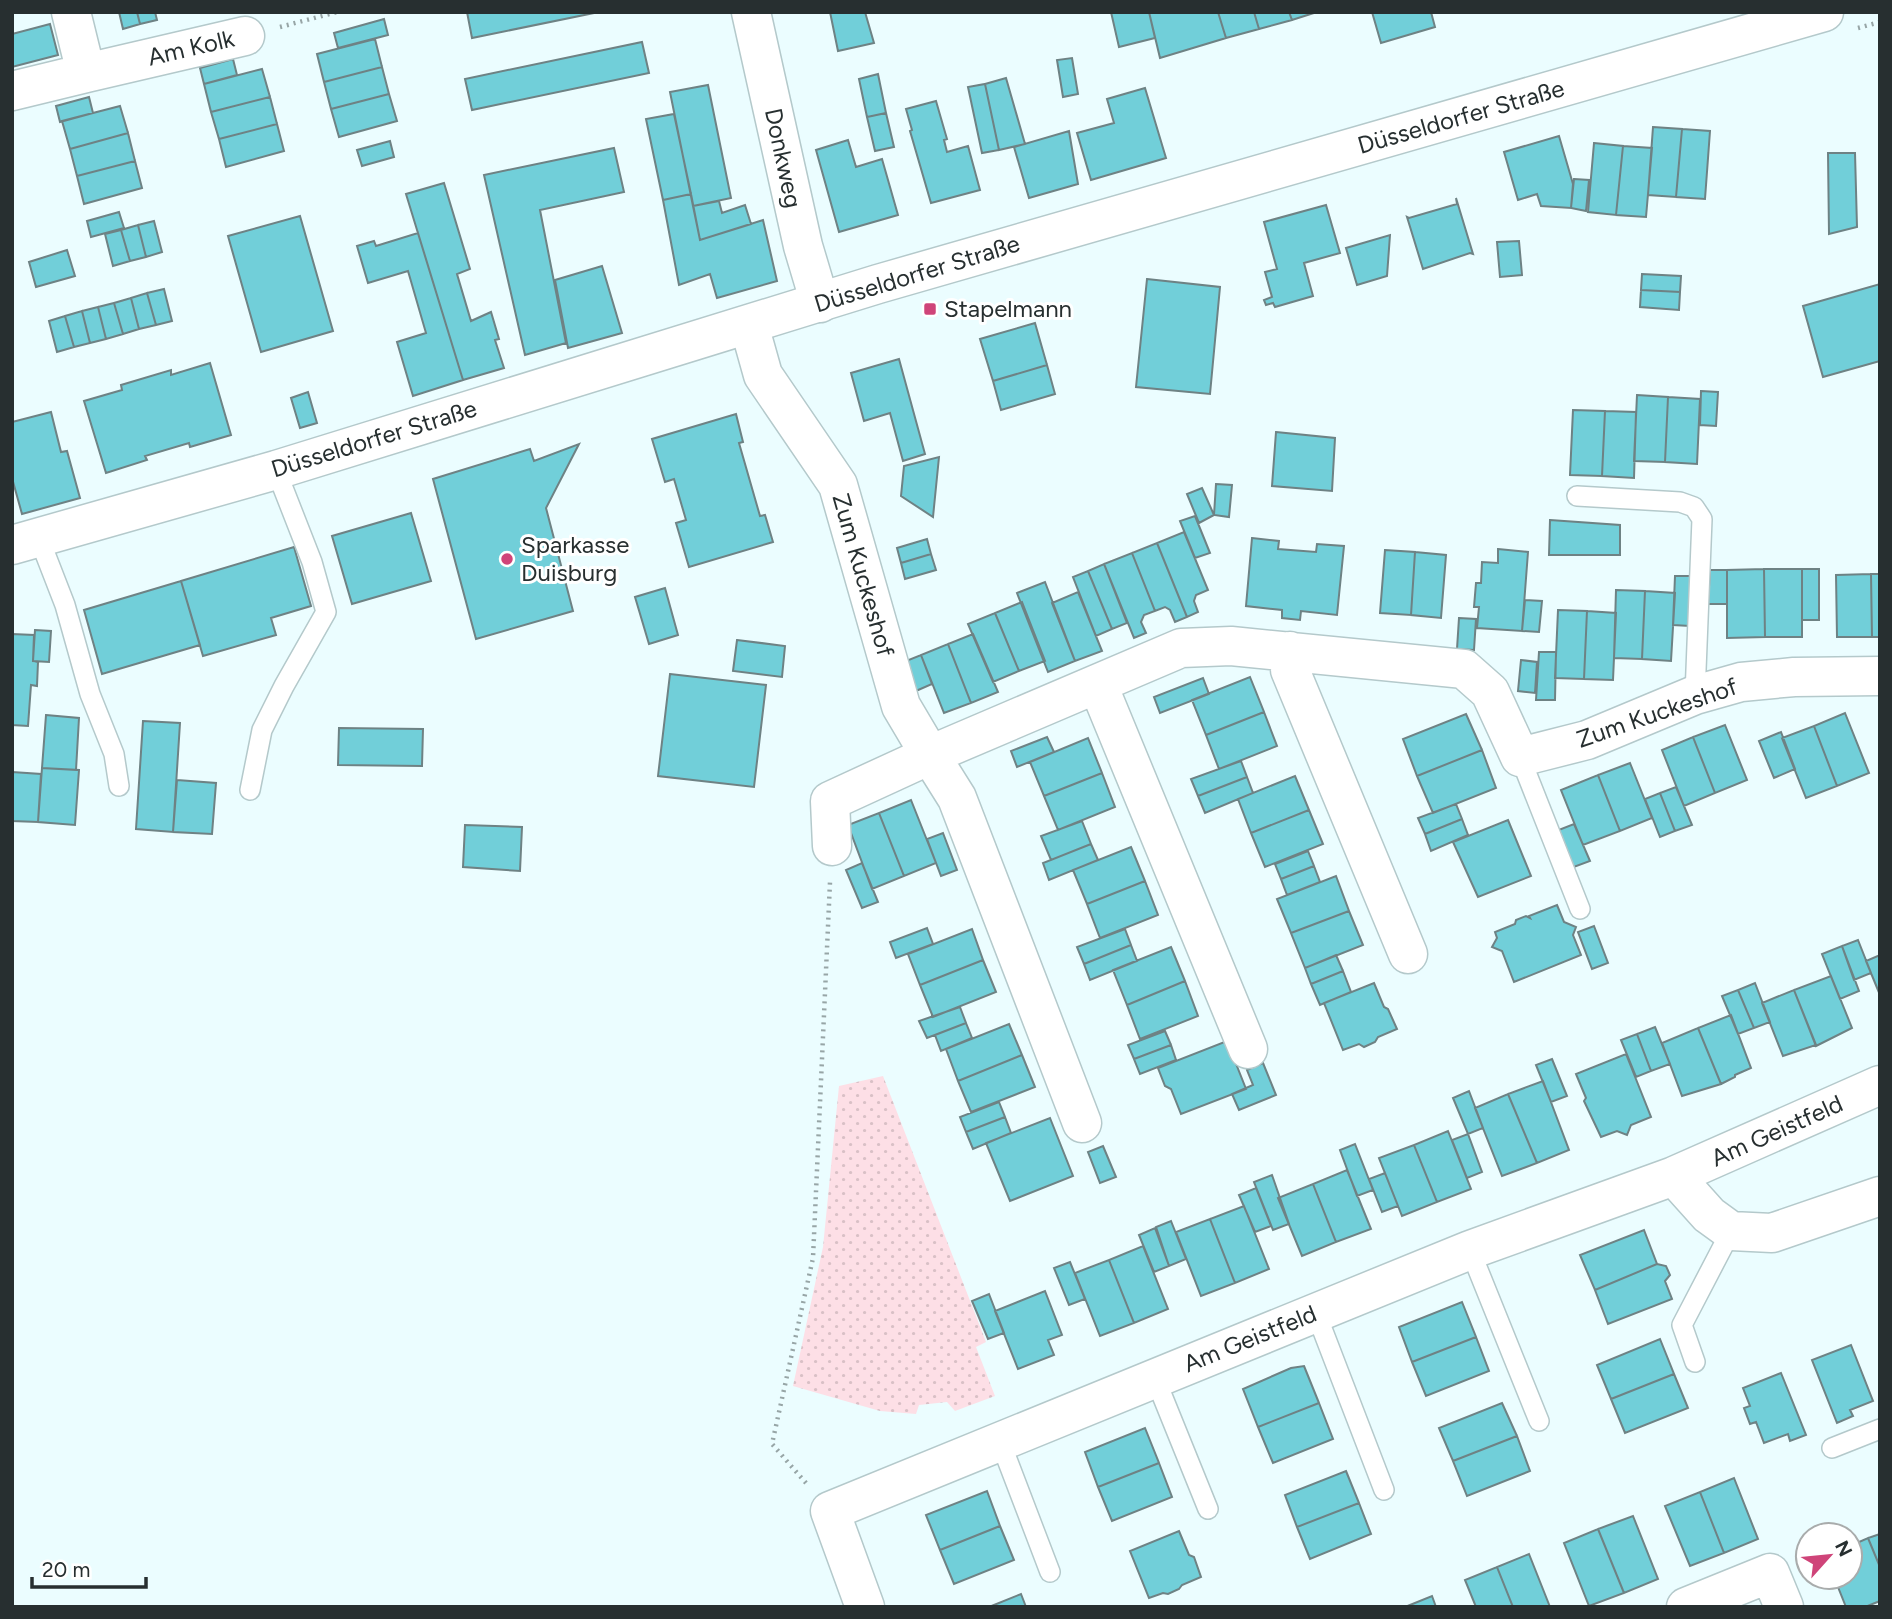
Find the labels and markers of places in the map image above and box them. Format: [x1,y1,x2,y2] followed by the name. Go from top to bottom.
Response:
[944,294,1072,323] place label: Stapelmann
[922,301,938,317] marker: Stapelmann
[521,530,629,587] place label: Sparkasse Duisburg
[499,551,515,567] marker: Sparkasse Duisburg

